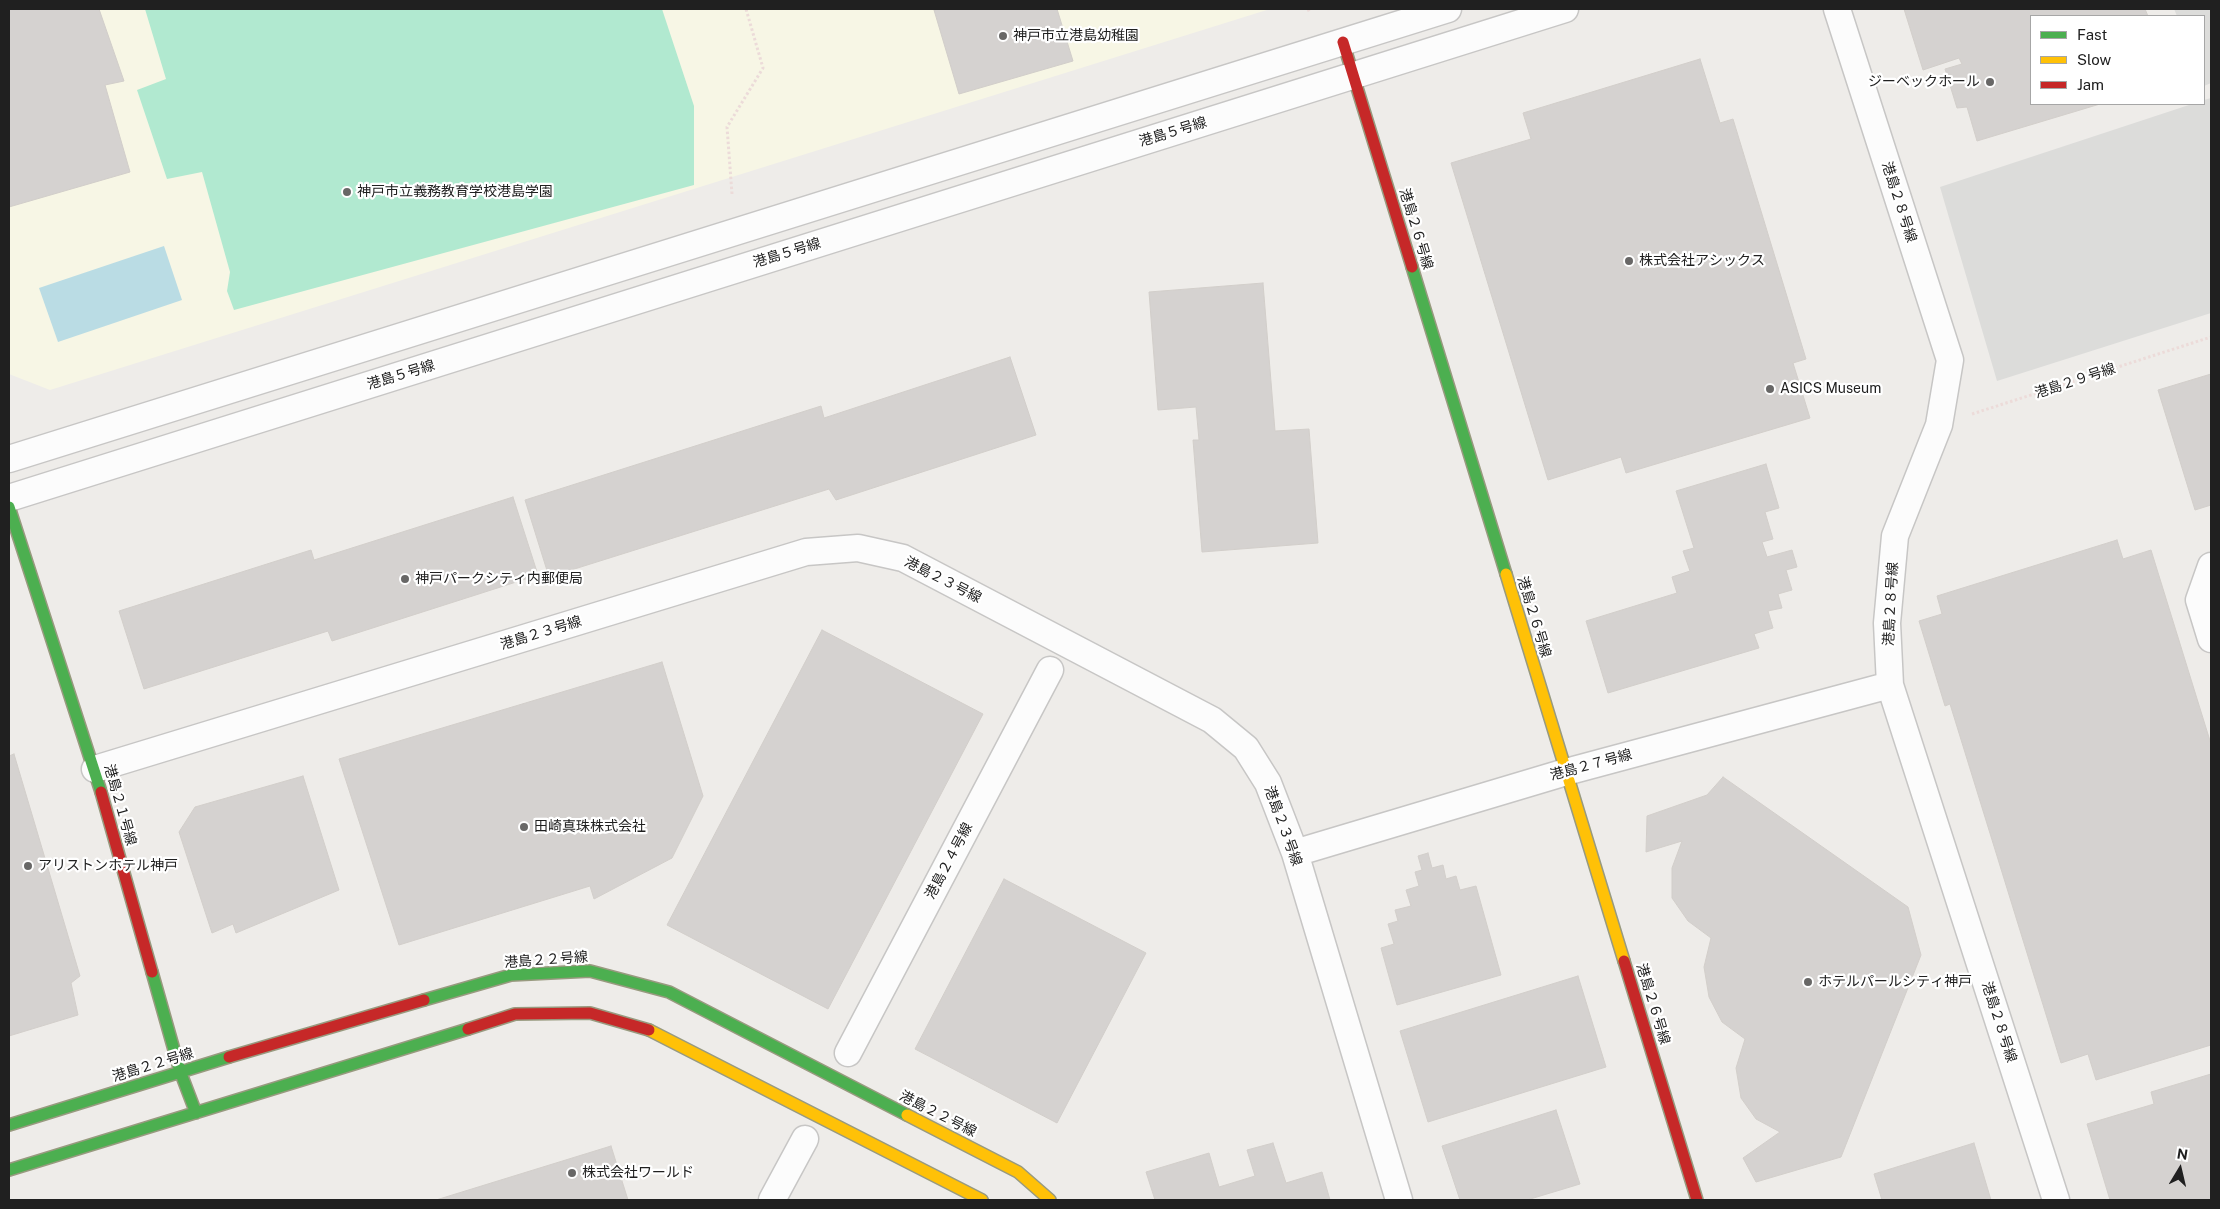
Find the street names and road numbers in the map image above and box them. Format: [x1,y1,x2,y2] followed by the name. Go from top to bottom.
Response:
[1137,114,1209,150] street label: 港島５号線
[1878,159,1920,245] street label: 港島２８号線
[1396,186,1436,272] street label: 港島２６号線
[751,235,823,271] street label: 港島５号線
[365,357,437,393] street label: 港島５号線
[2032,360,2118,402] street label: 港島２９号線
[902,553,984,607] street label: 港島２３号線
[1880,562,1902,646] street label: 港島２８号線
[1514,574,1554,660] street label: 港島２６号線
[498,613,584,653] street label: 港島２３号線
[1548,746,1634,784] street label: 港島２７号線
[100,762,140,848] street label: 港島２１号線
[1261,784,1305,868] street label: 港島２３号線
[922,820,976,902] street label: 港島２４号線
[504,949,588,971] street label: 港島２２号線
[1633,961,1673,1047] street label: 港島２６号線
[1978,979,2020,1065] street label: 港島２８号線
[110,1045,196,1085] street label: 港島２２号線
[897,1087,979,1141] street label: 港島２２号線

